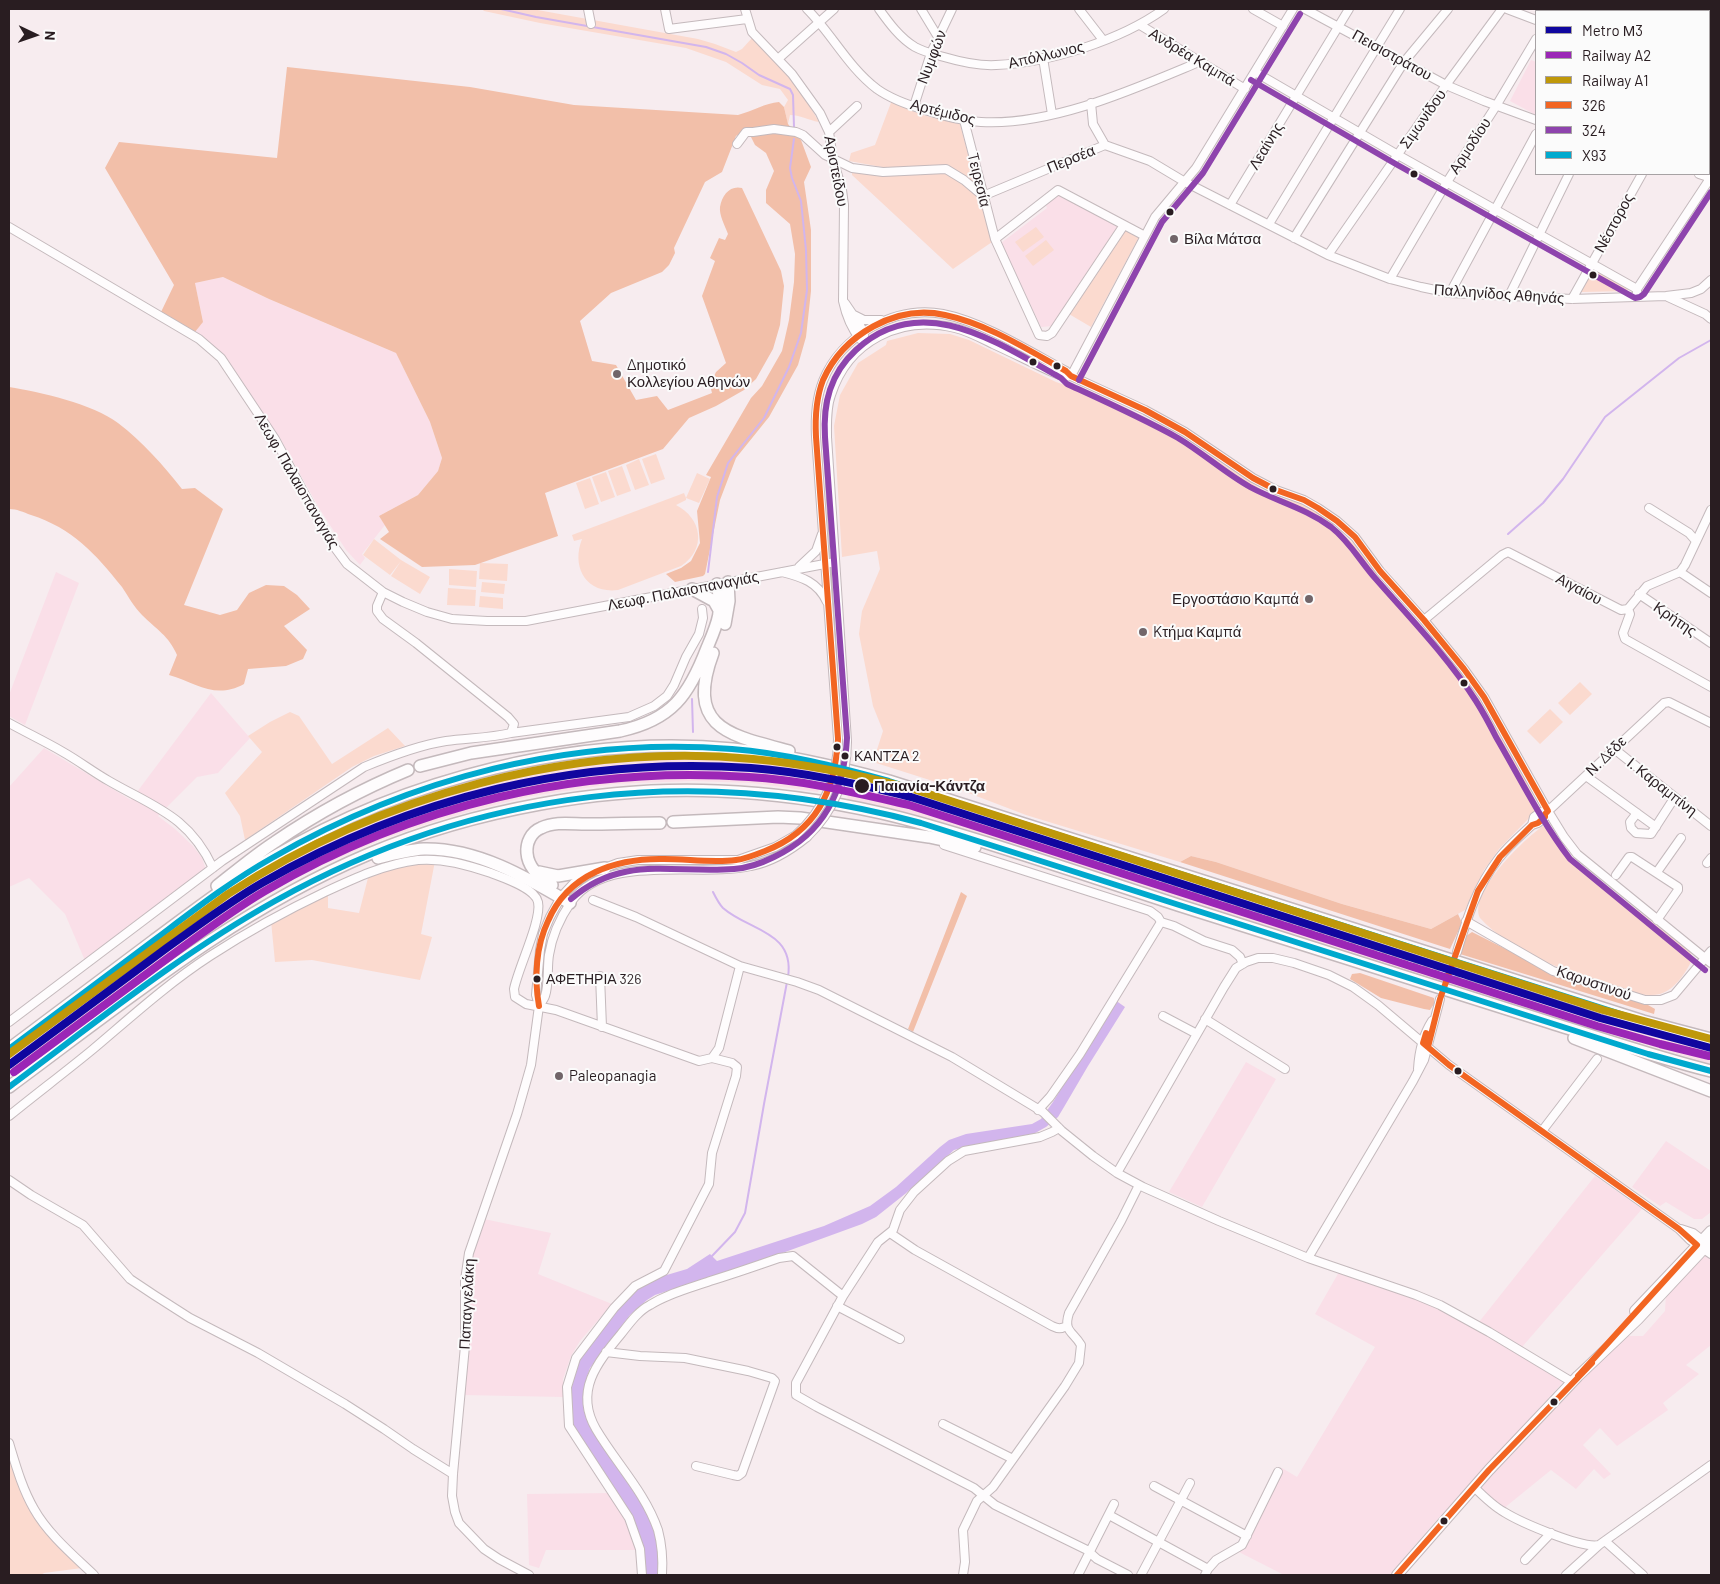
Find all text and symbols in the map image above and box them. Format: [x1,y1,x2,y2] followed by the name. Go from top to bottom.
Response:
[10,10,60,60] north arrow
[1535,10,1710,175] legend
[1582,21,1643,39] text: Metro Μ3
[1146,24,1238,90] street label: Ανδρέα Καμπά
[1349,26,1435,84] street label: Πεισιστράτου
[914,28,950,86] street label: Νυμφών
[42,31,59,41] text: N
[1006,38,1086,72] street label: Απόλλωνος
[1582,46,1651,64] text: Railway A2
[1582,71,1649,89] text: Railway A1
[1396,86,1450,152] street label: Σιμωνίδου
[909,95,977,129] street label: Αρτέμιδος
[1582,96,1606,114] text: 326
[1445,115,1495,177] street label: Αρμοδίου
[1245,119,1287,173] street label: Λεαίνης
[1582,121,1606,139] text: 324
[820,134,852,208] street label: Αριστείδου
[1044,141,1098,177] street label: Περσέα
[1582,146,1606,164] text: X93
[964,151,994,209] street label: Tειρεσία
[1409,169,1419,179] unlabelled marker
[1590,190,1638,256] street label: Νέστορος
[1165,207,1175,217] unlabelled marker
[1184,230,1261,248] place label: Βίλα Μάτσα
[1168,233,1180,245] marker: Βίλα Μάτσα
[1588,270,1598,280] unlabelled marker
[1433,280,1565,308] street label: Παλληνίδος Αθηνάς
[627,356,750,391] place label: Δημοτικό Κολλεγίου Αθηνών
[1028,357,1038,367] unlabelled marker
[1052,361,1062,371] unlabelled marker
[611,368,623,380] marker: Δημοτικό Κολλεγίου Αθηνών
[251,410,343,552] street label: Λεωφ. Παλαιοπαναγιάς
[1268,484,1278,494] unlabelled marker
[606,568,760,614] street label: Λεωφ. Παλαιοπαναγιάς
[1553,569,1605,609] street label: Αιγαίου
[1172,590,1299,608] place label: Εργοστάσιο Καμπά
[1303,593,1315,605] marker: Εργοστάσιο Καμπά
[1650,598,1700,640] street label: Κρήτης
[1153,623,1241,641] place label: Kτήμα Καμπά
[1137,626,1149,638] marker: Kτήμα Καμπά
[1459,678,1469,688] unlabelled marker
[1582,732,1630,780] street label: Ν. Δέδε
[832,742,842,752] unlabelled marker
[854,748,920,764] place label: ΚΑΝΤΖΑ 2
[840,751,850,761] marker: ΚΑΝΤΖΑ 2
[1623,754,1701,820] street label: Ι. Καραμπίνη
[853,777,871,795] marker: Παιανία-Κάντζα
[874,777,985,795] place label: Παιανία-Κάντζα
[1554,962,1634,1004] street label: Καρυστινού
[546,971,641,987] place label: ΑΦΕΤΗΡΙΑ 326
[532,974,542,984] marker: ΑΦΕΤΗΡΙΑ 326
[1453,1066,1463,1076] unlabelled marker
[569,1067,656,1085] place label: Paleopanagia
[553,1070,565,1082] marker: Paleopanagia
[456,1258,478,1350] street label: Παπαγγελάκη
[1549,1397,1559,1407] unlabelled marker
[1439,1516,1449,1526] unlabelled marker

